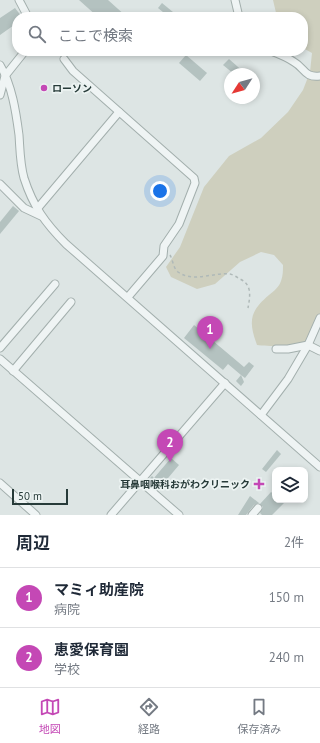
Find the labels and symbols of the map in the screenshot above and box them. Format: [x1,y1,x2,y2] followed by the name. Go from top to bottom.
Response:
[224,68,260,104] north arrow
[52,82,92,95] place label: ローソン
[39,83,49,93] marker: ローソン
[150,181,170,201] your location
[197,316,223,349] pin: 1
[157,429,183,462] pin: 2
[120,478,250,491] place label: 耳鼻咽喉科おがわクリニック
[253,478,265,490] marker: 耳鼻咽喉科おがわクリニック
[12,487,68,506] scale bar

